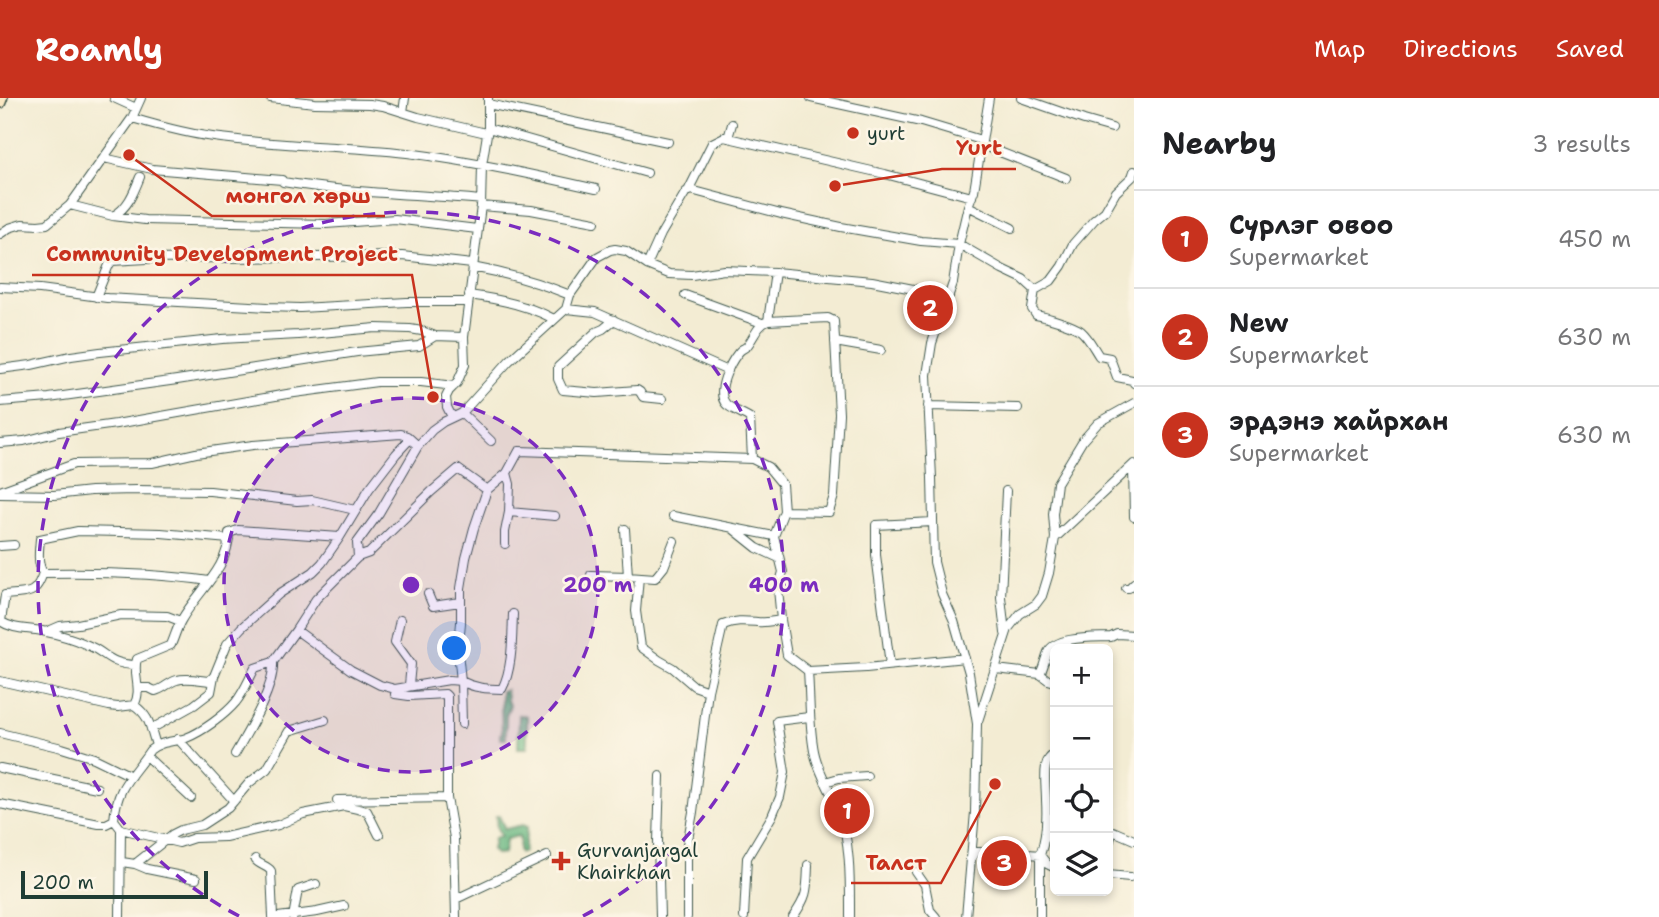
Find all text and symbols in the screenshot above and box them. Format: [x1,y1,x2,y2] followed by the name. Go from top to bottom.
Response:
[35,27,163,72] text: Roamly
[1314,33,1365,65] text: Map
[1403,33,1518,65] text: Directions
[1556,33,1624,65] text: Saved
[867,121,905,146] place label: yurt
[1162,123,1277,164] text: Nearby
[845,125,861,141] marker: yurt
[942,127,1016,169] callout: Yurt
[1532,129,1631,159] text: 3 results
[956,134,1002,162] text: Yurt
[212,174,385,216] callout: монгол хөрш
[225,182,371,210] text: монгол хөрш
[1229,207,1393,242] text: Сүрлэг овоо
[1180,224,1190,254] text: 1
[1558,224,1631,254] text: 450 m
[32,233,412,275] callout: Community Development Project
[46,240,398,268] text: Community Development Project
[1229,242,1369,272] text: Supermarket
[907,282,953,334] pin: 2
[1229,305,1288,340] text: New
[1177,322,1193,352] text: 2
[1557,322,1631,352] text: 630 m
[1229,340,1369,370] text: Supermarket
[1229,403,1449,438] text: эрдэнэ хайрхан
[1177,420,1193,450] text: 3
[1557,420,1631,450] text: 630 m
[1229,438,1369,468] text: Supermarket
[563,571,633,599] text: 200 m
[749,571,819,599] text: 400 m
[399,573,423,597] centre of rings
[437,631,471,665] your location
[1050,644,1113,896] map controls
[1050,644,1113,707] button: +
[1050,707,1113,770] button: −
[1050,770,1113,833] button: locate
[824,785,870,837] pin: 1
[1050,833,1113,896] button: layers
[981,837,1027,889] pin: 3
[577,838,698,885] place label: Gurvanjargal Khairkhan
[851,841,941,883] callout: Талст
[865,849,927,877] text: Талст
[551,851,571,871] marker: Gurvanjargal Khairkhan
[21,868,208,900] scale bar
[32,870,94,895] text: 200 m

